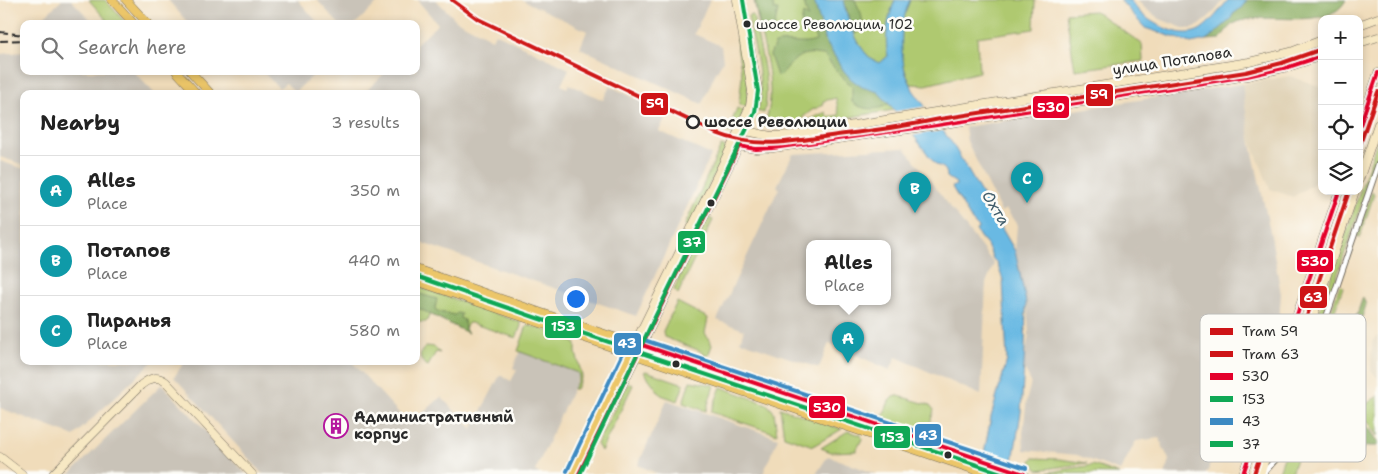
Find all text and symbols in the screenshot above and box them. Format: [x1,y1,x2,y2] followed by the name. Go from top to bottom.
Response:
[756,15,913,33] place label: шоссе Революции, 102
[1318,15,1363,195] map controls
[1318,15,1363,60] button: +
[742,19,752,29] marker: шоссе Революции, 102
[20,20,420,75] search box
[38,34,66,62] icon: search
[78,35,187,60] text: Search here
[1111,42,1234,80] street label: улица Потапова
[1318,60,1363,105] button: −
[1085,83,1114,107] line badge: 59
[1090,85,1108,103] text: 59
[640,92,669,116] line badge: 59
[646,94,664,112] text: 59
[1032,95,1070,119] line badge: 530
[1037,98,1065,116] text: 530
[1318,105,1363,150] button: locate
[40,109,120,137] text: Nearby
[331,112,400,133] text: 3 results
[704,112,848,132] place label: шоссе Революции
[686,115,700,129] marker: шоссе Революции
[1318,150,1363,195] button: layers
[1011,162,1043,203] pin: C
[87,168,136,193] text: Alles
[899,172,931,213] pin: B
[50,180,62,201] text: A
[349,180,400,201] text: 350 m
[977,186,1015,230] water label: Охта
[87,193,128,214] text: Place
[706,198,716,208] unlabelled marker
[677,230,706,254] line badge: 37
[682,233,702,251] text: 37
[87,238,170,263] text: Потапов
[806,240,891,305] popup
[1296,249,1334,273] line badge: 530
[51,250,61,271] text: B
[348,250,400,271] text: 440 m
[824,250,873,275] text: Alles
[1301,252,1329,270] text: 530
[87,263,128,284] text: Place
[824,275,865,296] text: Place
[1299,285,1328,309] line badge: 63
[563,286,589,312] your location
[1303,288,1323,306] text: 63
[87,308,171,333] text: Пиранья
[1200,314,1366,462] legend
[544,315,582,339] line badge: 153
[551,317,576,335] text: 153
[51,320,61,341] text: C
[349,320,400,341] text: 580 m
[832,322,864,363] pin: A
[1242,322,1298,340] text: Tram 59
[613,332,642,356] line badge: 43
[87,333,128,354] text: Place
[618,334,637,352] text: 43
[1242,345,1299,363] text: Tram 63
[671,359,681,369] unlabelled marker
[1242,367,1269,385] text: 530
[1242,390,1265,408] text: 153
[808,395,846,419] line badge: 530
[813,398,841,416] text: 530
[354,407,514,444] place label: Административный корпус
[1242,412,1261,430] text: 43
[323,413,349,439] building icon: Административный корпус
[914,423,942,447] line badge: 43
[873,425,911,449] line badge: 153
[919,426,938,444] text: 43
[880,428,905,446] text: 153
[1242,435,1260,453] text: 37
[943,450,953,460] unlabelled marker

